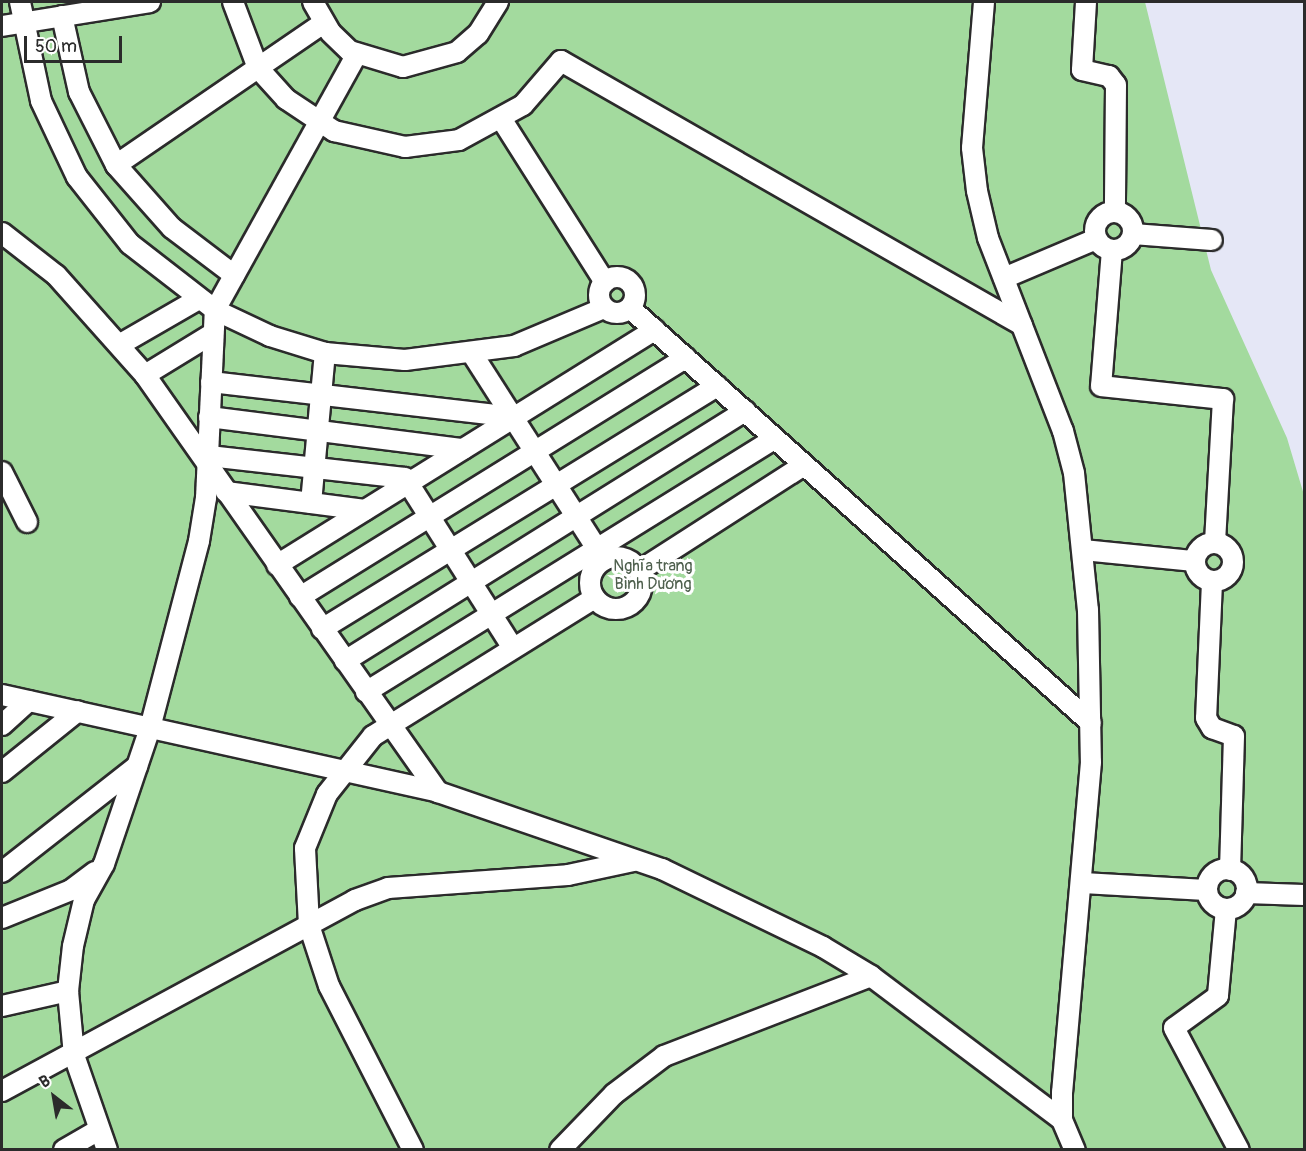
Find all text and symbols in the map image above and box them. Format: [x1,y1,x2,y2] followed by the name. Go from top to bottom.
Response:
[27,24,124,62] scale bar
[35,35,77,58] text: 50 m
[613,556,693,594] park label: Nghĩa trang Bình Dương
[24,1067,84,1127] north arrow
[36,1071,54,1092] text: B

